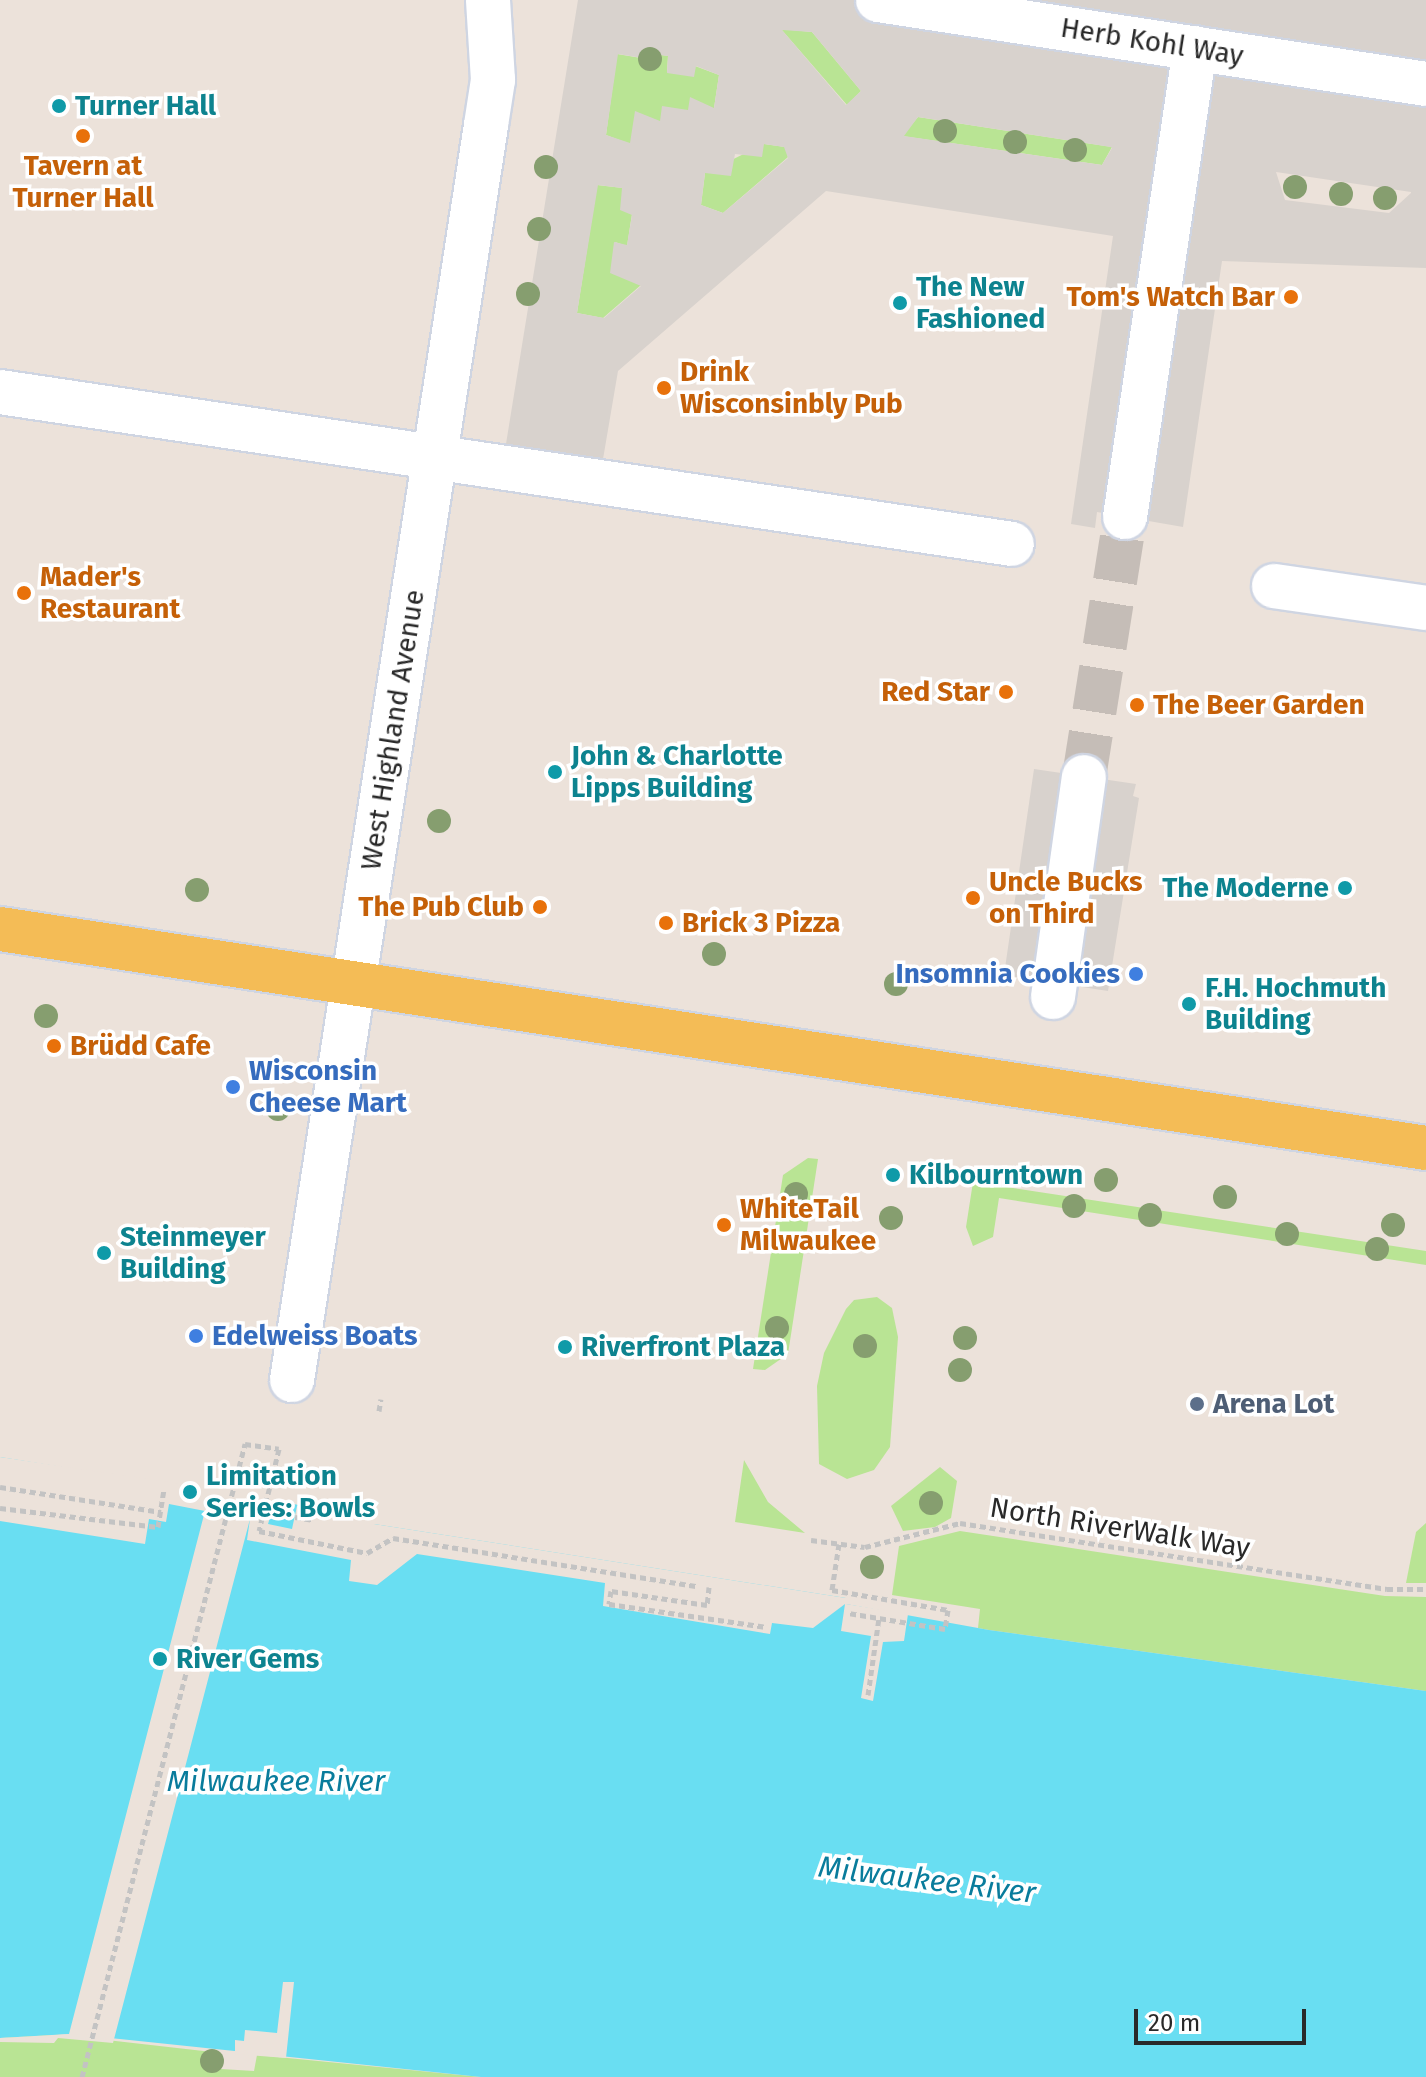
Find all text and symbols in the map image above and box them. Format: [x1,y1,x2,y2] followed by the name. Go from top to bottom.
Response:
[1058,11,1246,73] street label: Herb Kohl Way
[75,89,216,123] place label: Turner Hall
[50,97,68,115] marker: Turner Hall
[74,127,92,145] marker: Tavern at Turner Hall
[12,149,154,215] place label: Tavern at Turner Hall
[916,270,1045,336] place label: The New Fashioned
[1067,280,1275,314] place label: Tom's Watch Bar
[1282,288,1300,306] marker: Tom's Watch Bar
[891,294,909,312] marker: The New Fashioned
[680,355,903,421] place label: Drink Wisconsinbly Pub
[655,379,673,397] marker: Drink Wisconsinbly Pub
[40,560,180,626] place label: Mader's Restaurant
[15,584,33,602] marker: Mader's Restaurant
[354,587,432,873] street label: West Highland Avenue
[881,675,990,709] place label: Red Star
[997,683,1015,701] marker: Red Star
[1153,688,1365,722] place label: The Beer Garden
[1128,696,1146,714] marker: The Beer Garden
[571,739,783,805] place label: John & Charlotte Lipps Building
[546,763,564,781] marker: John & Charlotte Lipps Building
[989,865,1143,931] place label: Uncle Bucks on Third
[1162,871,1329,905] place label: The Moderne
[1336,879,1354,897] marker: The Moderne
[964,889,982,907] marker: Uncle Bucks on Third
[358,890,524,924] place label: The Pub Club
[531,898,549,916] marker: The Pub Club
[682,906,840,940] place label: Brick 3 Pizza
[657,914,675,932] marker: Brick 3 Pizza
[895,957,1120,991] place label: Insomnia Cookies
[1127,965,1145,983] marker: Insomnia Cookies
[1205,971,1386,1037] place label: F.H. Hochmuth Building
[1180,995,1198,1013] marker: F.H. Hochmuth Building
[70,1029,211,1063] place label: Brüdd Cafe
[45,1037,63,1055] marker: Brüdd Cafe
[249,1054,407,1120] place label: Wisconsin Cheese Mart
[224,1078,242,1096] marker: Wisconsin Cheese Mart
[909,1158,1083,1192] place label: Kilbourntown
[884,1166,902,1184] marker: Kilbourntown
[740,1192,876,1258] place label: WhiteTail Milwaukee
[715,1216,733,1234] marker: WhiteTail Milwaukee
[120,1220,266,1286] place label: Steinmeyer Building
[95,1244,113,1262] marker: Steinmeyer Building
[212,1319,418,1353] place label: Edelweiss Boats
[187,1327,205,1345] marker: Edelweiss Boats
[581,1330,785,1364] place label: Riverfront Plaza
[556,1338,574,1356] marker: Riverfront Plaza
[1213,1387,1334,1421] place label: Arena Lot
[1188,1395,1206,1413] marker: Arena Lot
[206,1459,375,1525] place label: Limitation Series: Bowls
[181,1483,199,1501] marker: Limitation Series: Bowls
[988,1491,1252,1565] street label: North RiverWalk Way
[176,1642,319,1676] place label: River Gems
[151,1650,169,1668] marker: River Gems
[167,1763,385,1799] water label: Milwaukee River
[816,1849,1038,1911] water label: Milwaukee River
[1138,1993,1310,2043] scale bar
[1148,2009,1200,2037] text: 20 m

